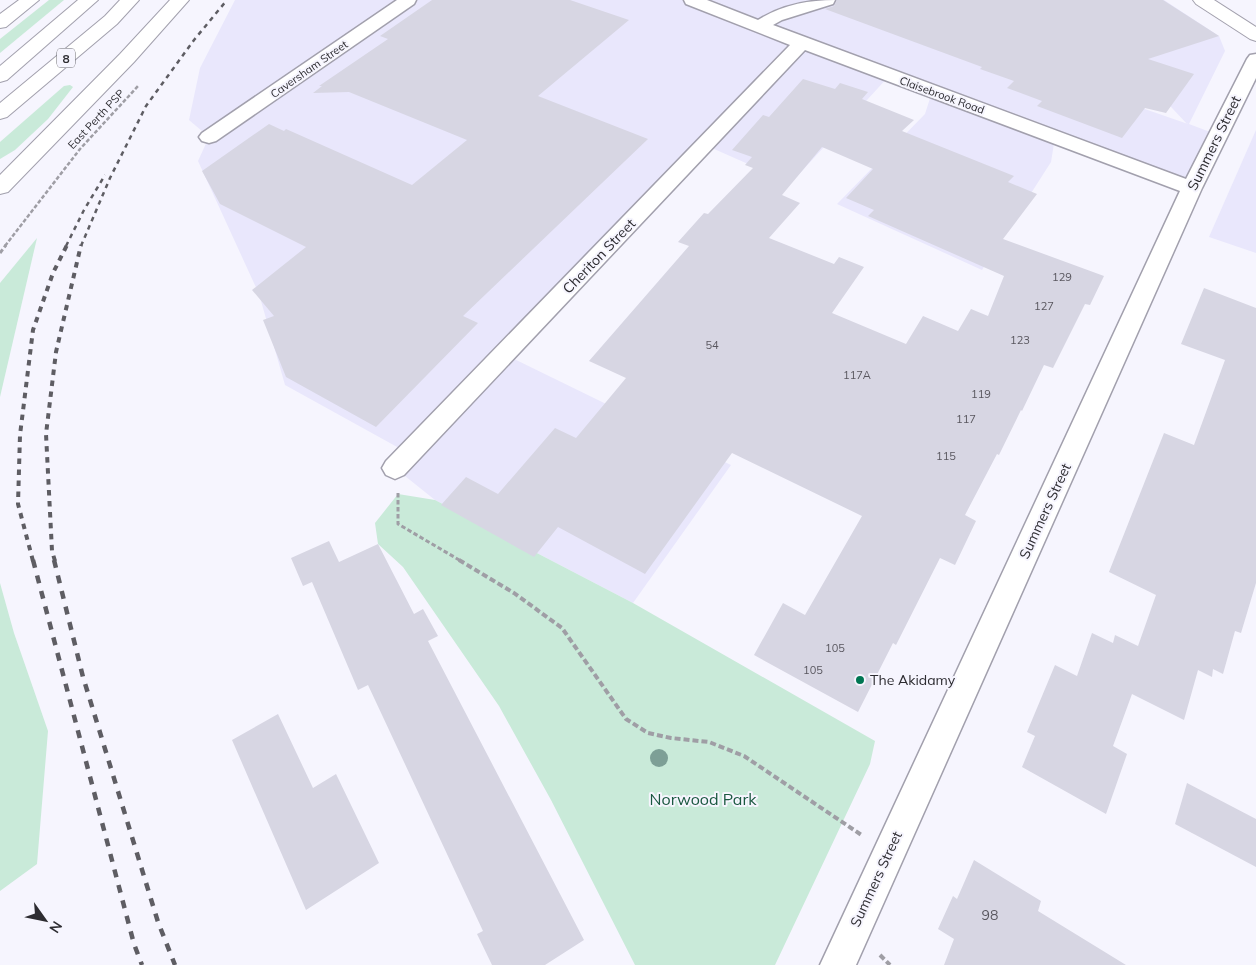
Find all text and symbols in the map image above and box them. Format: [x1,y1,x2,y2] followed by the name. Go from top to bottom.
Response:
[268,37,350,101] street label: Caversham Street
[57,48,75,68] road number: 8
[898,73,986,117] street label: Claisebrook Road
[65,86,127,152] street label: East Perth PSP
[1183,93,1245,193] street label: Summers Street
[559,215,639,297] street label: Cheriton Street
[1052,270,1072,284] house number: 129
[1034,299,1054,313] house number: 127
[1010,333,1030,347] house number: 123
[705,338,719,352] house number: 54
[843,368,871,382] house number: 117A
[971,387,991,401] house number: 119
[956,412,976,426] house number: 117
[936,449,956,463] house number: 115
[1015,460,1075,562] street label: Summers Street
[825,641,845,655] house number: 105
[803,663,823,677] house number: 105
[870,671,956,689] place label: The Akidamy
[854,674,866,686] marker: The Akidamy
[650,789,757,809] park label: Norwood Park
[846,828,906,930] street label: Summers Street
[20,895,70,945] north arrow
[982,906,998,924] house number: 98
[45,918,66,936] text: N

